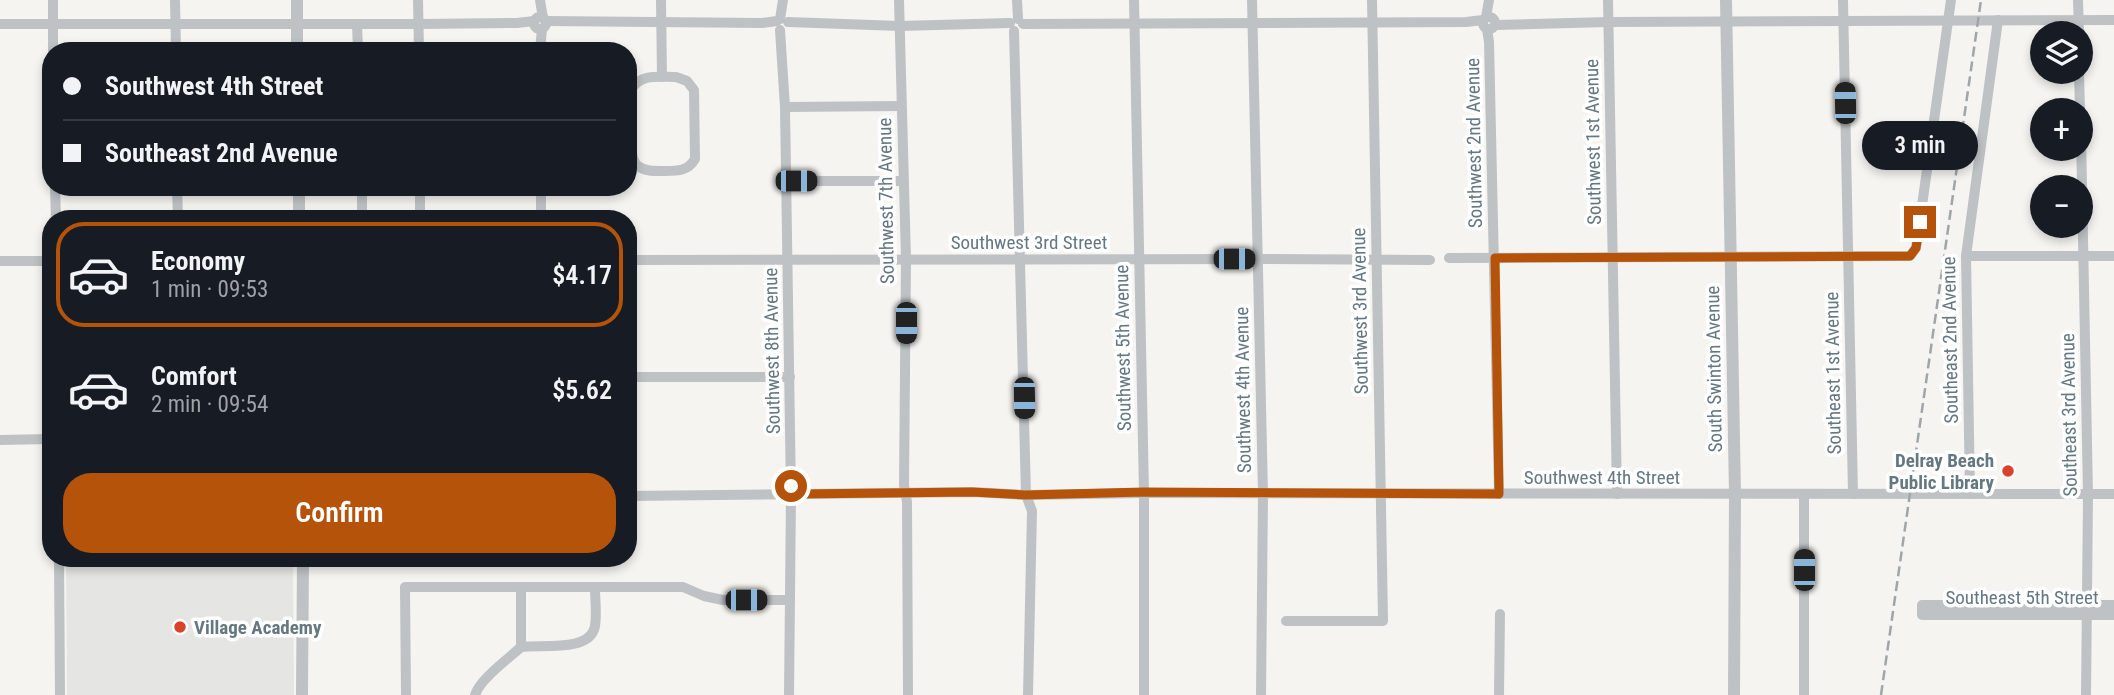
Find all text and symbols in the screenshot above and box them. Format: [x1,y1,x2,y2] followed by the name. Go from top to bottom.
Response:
[2030,21,2093,238] map controls
[2030,21,2093,84] button: layers
[1461,58,1487,228] street label: Southwest 2nd Avenue
[1580,59,1606,225] street label: Southwest 1st Avenue
[105,71,323,101] text: Southwest 4th Street
[1835,82,1856,124] car
[2030,98,2093,161] button: +
[873,117,899,284] street label: Southwest 7th Avenue
[1862,120,1978,170] callout: 3 min
[1895,132,1945,159] text: 3 min
[105,138,338,168] text: Southeast 2nd Avenue
[776,171,818,192] car
[2030,175,2093,238] button: −
[1904,206,1936,238] route end
[1347,227,1373,395] street label: Southwest 3rd Avenue
[951,231,1107,254] street label: Southwest 3rd Street
[67,243,130,306] icon: car
[151,246,245,276] text: Economy
[1214,249,1256,270] car
[1937,256,1963,424] street label: Southeast 2nd Avenue
[552,260,612,290] text: $4.17
[1110,264,1136,431] street label: Southwest 5th Avenue
[759,267,785,434] street label: Southwest 8th Avenue
[151,276,268,303] text: 1 min · 09:53
[1701,285,1727,453] street label: South Swinton Avenue
[1820,291,1846,455] street label: Southeast 1st Avenue
[896,302,917,344] car
[1230,306,1256,473] street label: Southwest 4th Avenue
[2056,333,2082,497] street label: Southeast 3rd Avenue
[67,358,130,421] icon: car
[151,361,237,391] text: Comfort
[552,375,612,405] text: $5.62
[1014,377,1035,419] car
[151,391,268,418] text: 2 min · 09:54
[1889,449,1995,494] place label: Delray Beach Public Library
[2000,463,2016,479] marker: Delray Beach Public Library
[1524,466,1680,489] street label: Southwest 4th Street
[775,470,807,502] route start
[63,473,616,553] button: Confirm
[1794,549,1815,591] car
[1945,586,2099,609] street label: Southeast 5th Street
[726,590,768,611] car
[194,616,322,639] place label: Village Academy
[172,619,188,635] marker: Village Academy

